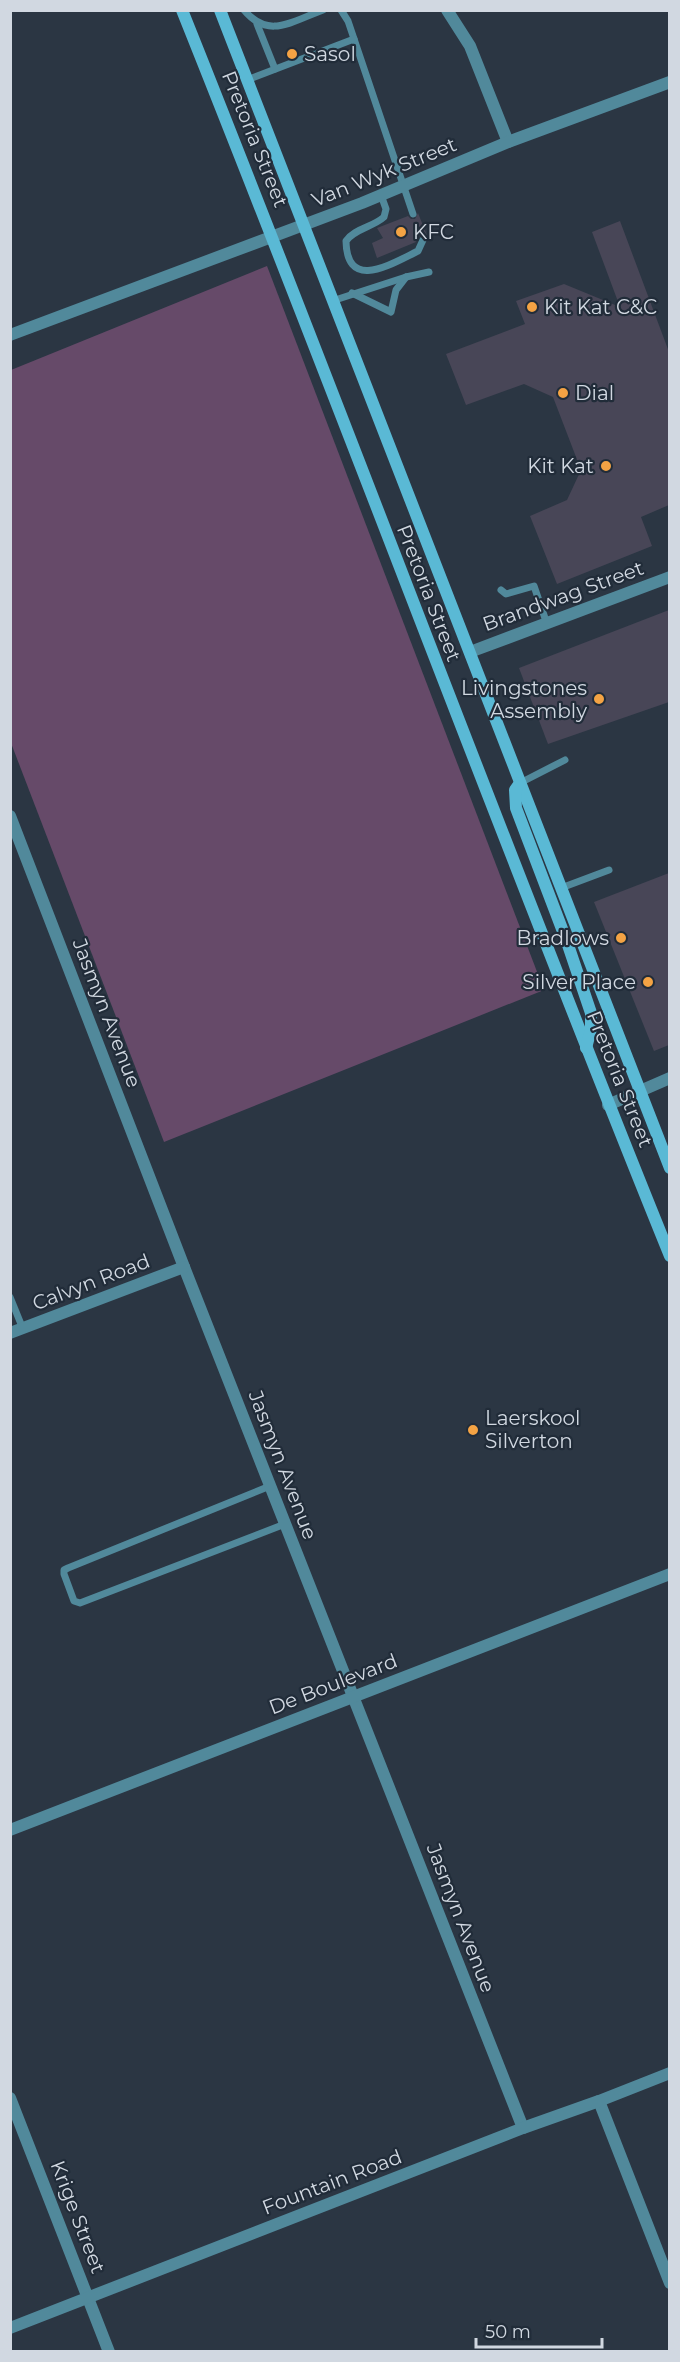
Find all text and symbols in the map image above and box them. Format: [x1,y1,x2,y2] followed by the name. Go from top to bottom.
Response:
[304,42,356,66] place label: Sasol
[285,47,299,61] marker: Sasol
[217,67,293,211] street label: Pretoria Street
[308,132,460,212] street label: Van Wyk Street
[413,220,454,244] place label: KFC
[394,225,408,239] marker: KFC
[544,295,657,319] place label: Kit Kat C&C
[525,300,539,314] marker: Kit Kat C&C
[575,381,614,405] place label: Dial
[556,386,570,400] marker: Dial
[527,454,594,478] place label: Kit Kat
[599,459,613,473] marker: Kit Kat
[392,521,466,665] street label: Pretoria Street
[479,556,647,636] street label: Brandwag Street
[461,676,587,723] place label: Livingstones Assembly
[592,692,606,706] marker: Livingstones Assembly
[517,926,609,950] place label: Bradlows
[614,931,628,945] marker: Bradlows
[67,934,146,1091] street label: Jasmyn Avenue
[522,970,636,994] place label: Silver Place
[641,975,655,989] marker: Silver Place
[582,1007,658,1151] street label: Pretoria Street
[29,1249,153,1315] street label: Calvyn Road
[243,1386,322,1543] street label: Jasmyn Avenue
[485,1406,580,1453] place label: Laerskool Silverton
[466,1423,480,1437] marker: Laerskool Silverton
[265,1648,401,1720] street label: De Boulevard
[421,1839,500,1996] street label: Jasmyn Avenue
[259,2144,405,2220] street label: Fountain Road
[46,2157,110,2277] street label: Krige Street
[476,2311,602,2349] scale bar
[485,2321,531,2343] text: 50 m

